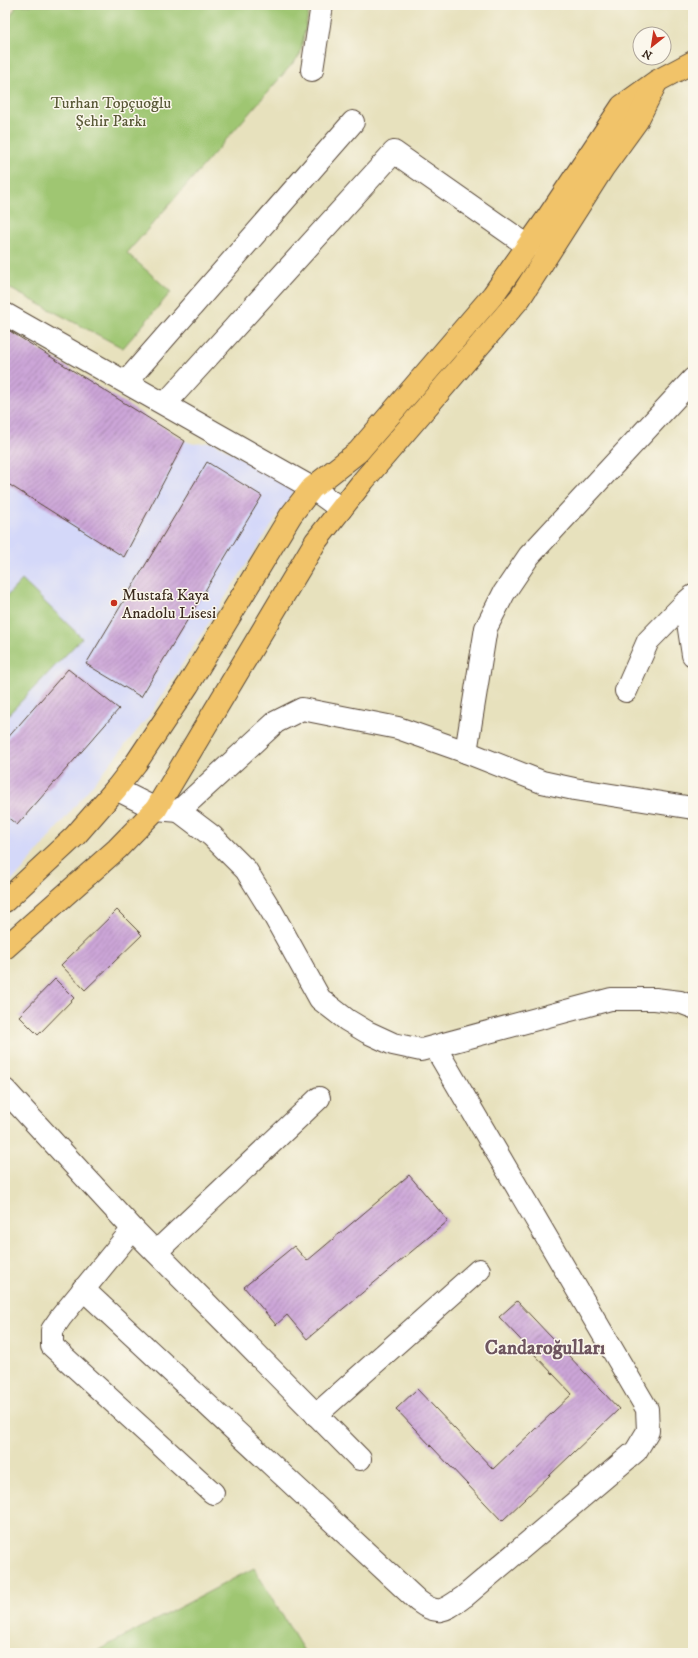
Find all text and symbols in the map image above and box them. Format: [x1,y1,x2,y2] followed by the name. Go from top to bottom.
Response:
[632,26,672,66] north arrow
[640,45,655,62] text: N
[51,93,171,131] park label: Turhan Topçuoğlu Şehir Parkı
[122,585,216,623] place label: Mustafa Kaya Anadolu Lisesi
[109,598,119,608] marker: Mustafa Kaya Anadolu Lisesi
[485,1336,605,1361] district label: Candaroğulları

